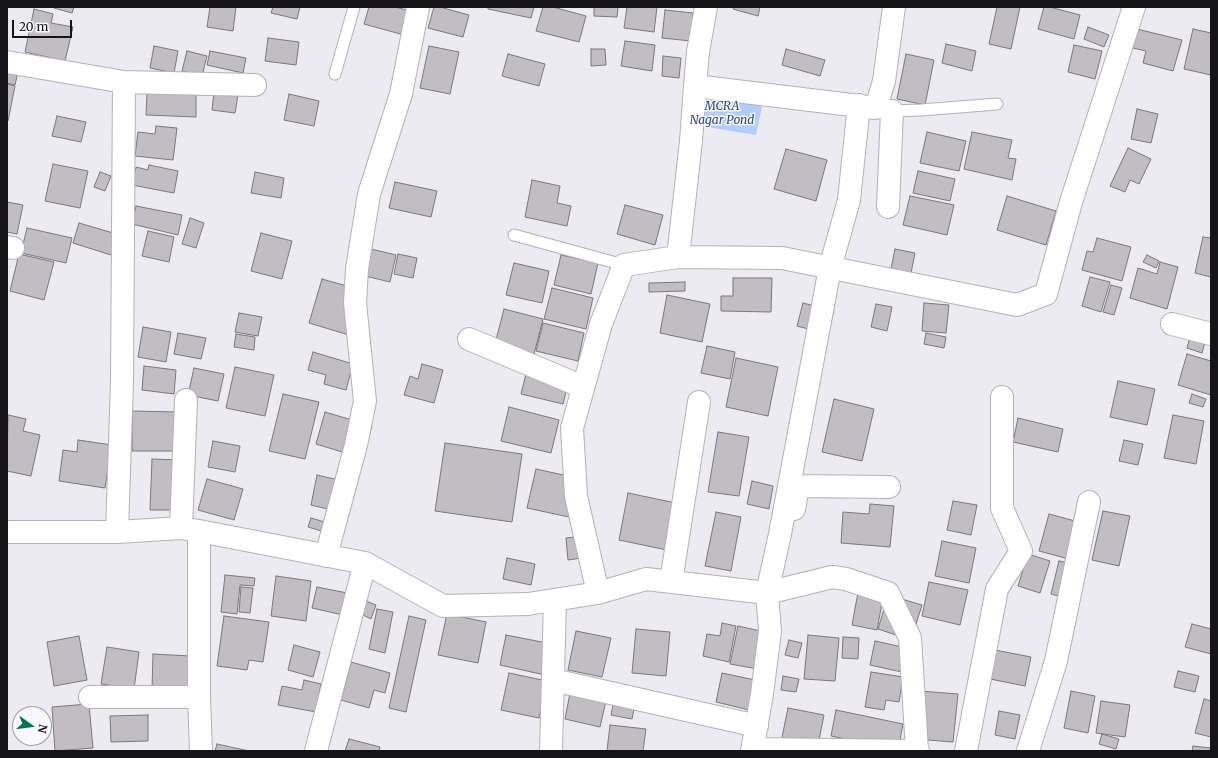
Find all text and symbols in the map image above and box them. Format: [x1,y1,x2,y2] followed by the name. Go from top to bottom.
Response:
[14,12,74,38] scale bar
[19,19,48,34] text: 20 m
[690,100,754,128] water label: MCRA Nagar Pond
[12,706,52,746] north arrow
[35,723,51,735] text: N

